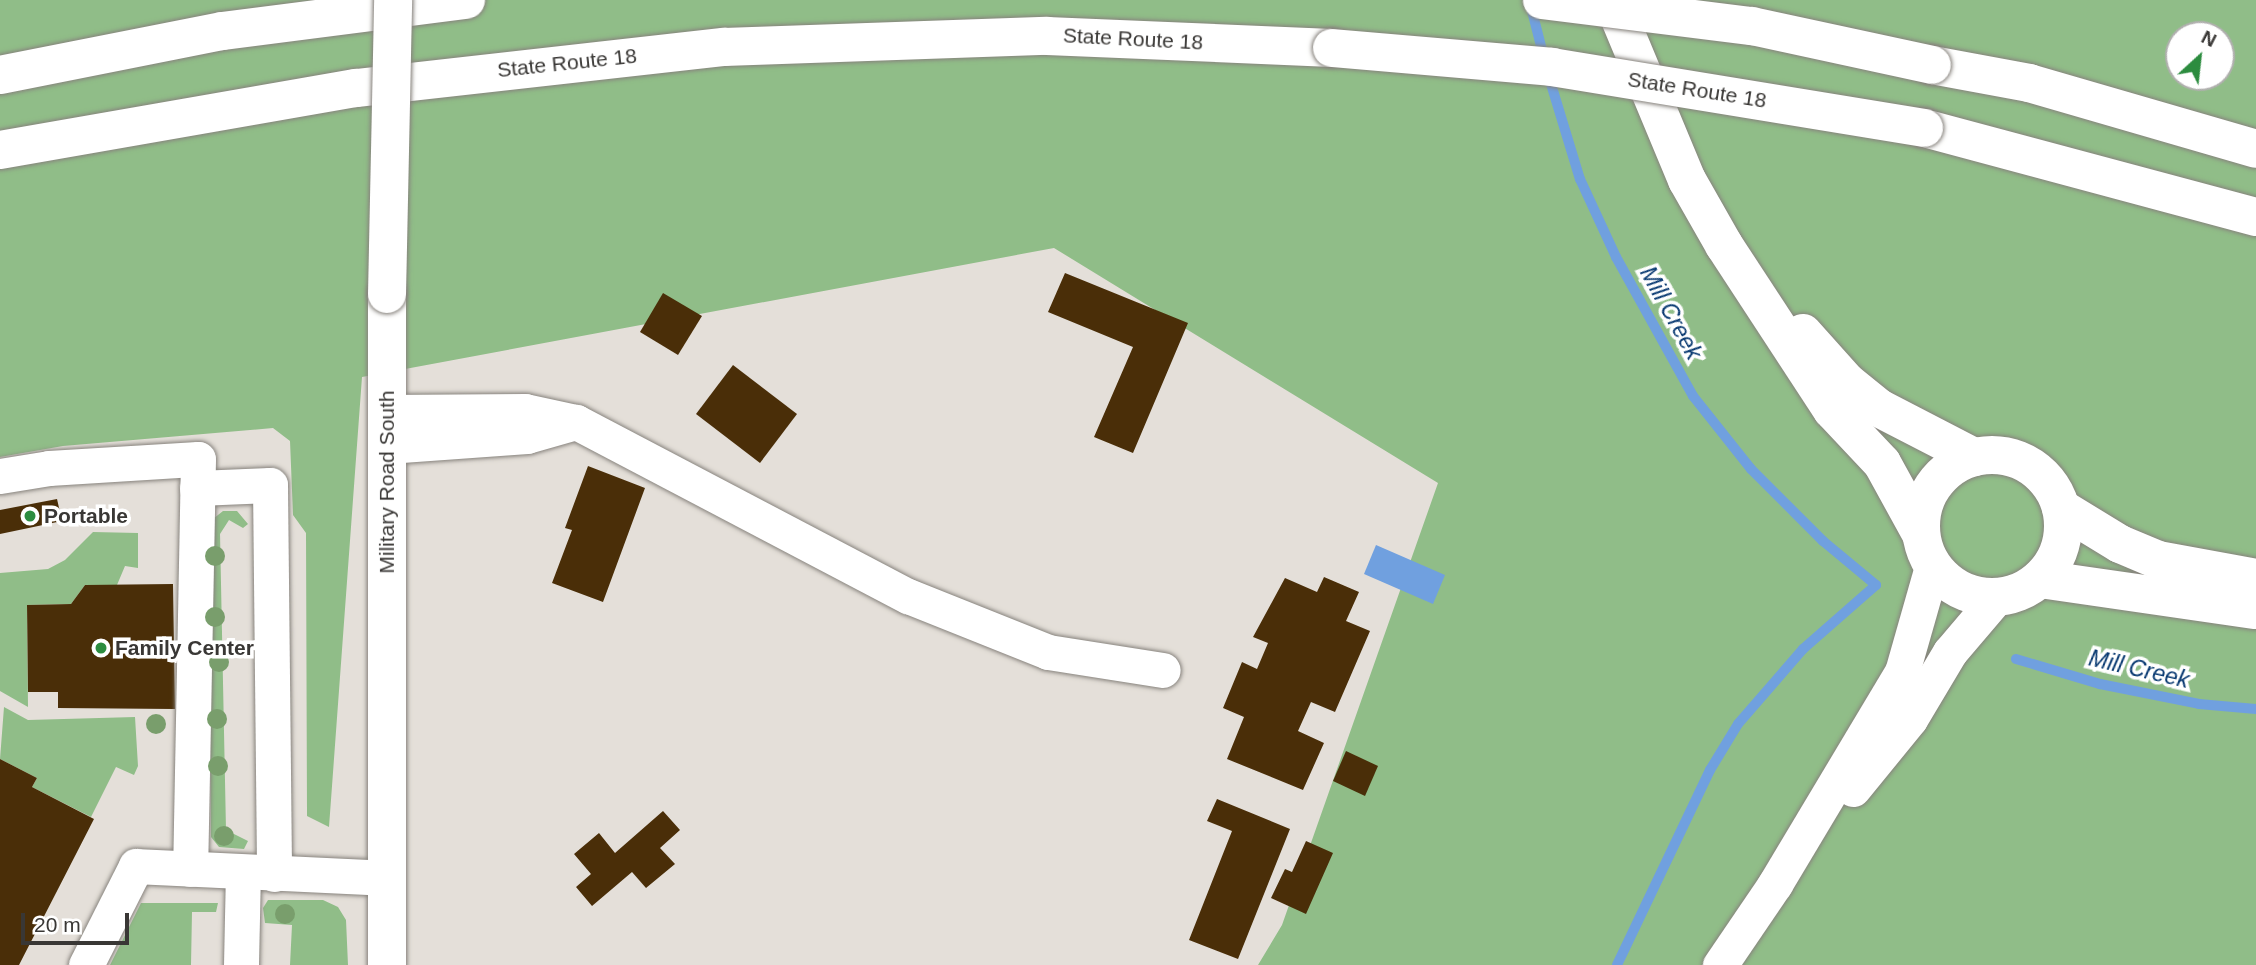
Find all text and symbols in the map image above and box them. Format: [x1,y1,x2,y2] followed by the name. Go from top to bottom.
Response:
[2165,21,2235,91] north arrow
[1062,23,1204,55] street label: State Route 18
[2198,26,2220,51] text: N
[496,43,638,83] street label: State Route 18
[1626,67,1768,113] street label: State Route 18
[1634,262,1708,364] water label: Mill Creek
[374,390,400,574] street label: Military Road South
[44,503,128,529] place label: Portable
[22,508,38,524] marker: Portable
[115,635,254,661] place label: Family Center
[93,640,109,656] marker: Family Center
[2086,644,2192,694] water label: Mill Creek
[24,898,133,942] scale bar
[34,913,81,936] text: 20 m

